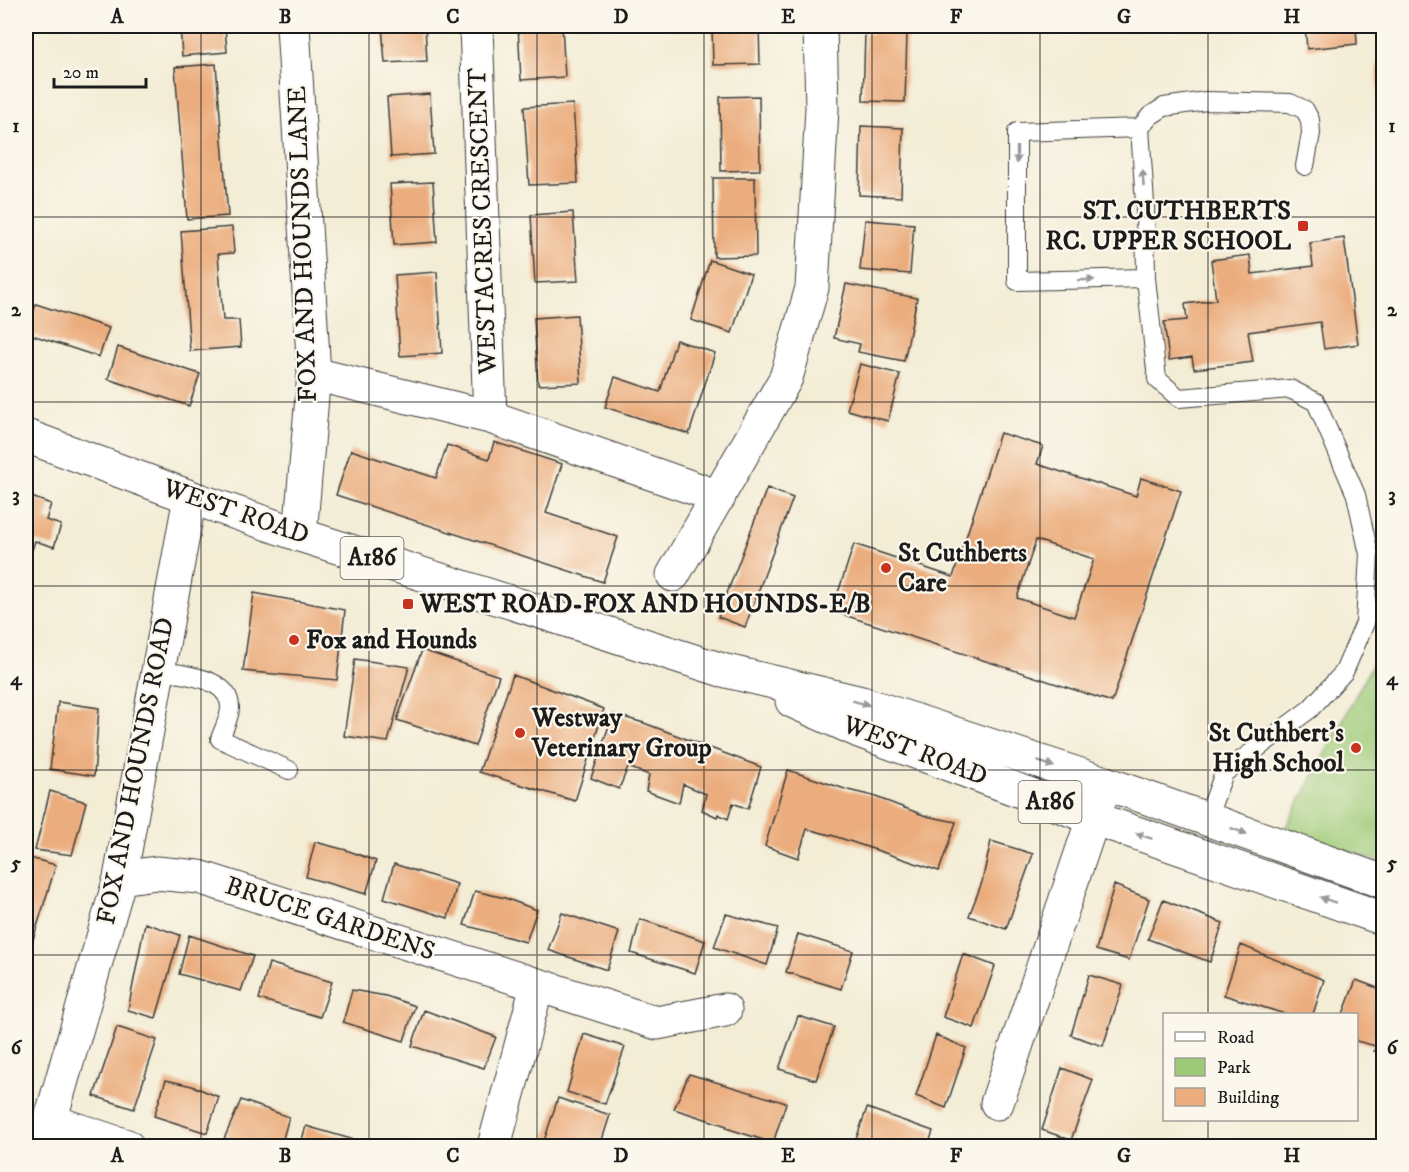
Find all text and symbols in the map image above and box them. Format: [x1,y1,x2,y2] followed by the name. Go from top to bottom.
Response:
[110,5,125,30] text: A
[279,5,291,30] text: B
[446,5,460,30] text: C
[614,5,629,30] text: D
[781,5,795,30] text: E
[950,5,963,30] text: F
[1117,5,1131,30] text: G
[1284,5,1301,30] text: H
[54,51,146,89] scale bar
[63,62,99,84] text: 20 m
[461,67,505,376] street label: WESTACRES CRESCENT
[281,85,325,403] street label: FOX AND HOUNDS LANE
[12,114,20,139] text: 1
[1388,114,1396,139] text: 1
[1012,145,1022,164] one-way arrow
[1139,168,1148,187] one-way arrow
[1046,195,1291,258] place label: ST. CUTHBERTS RC. UPPER SCHOOL
[1296,219,1310,233] marker: ST. CUTHBERTS RC. UPPER SCHOOL
[1076,275,1095,284] one-way arrow
[11,298,22,323] text: 2
[1387,298,1398,323] text: 2
[158,471,313,552] street label: WEST ROAD
[12,483,20,508] text: 3
[1388,483,1396,508] text: 3
[340,537,404,579] road number: A186
[898,537,1027,600] place label: St Cuthberts Care
[879,561,893,575] marker: St Cuthberts Care
[419,588,871,621] place label: WEST ROAD-FOX AND HOUNDS-E/B
[401,597,415,611] marker: WEST ROAD-FOX AND HOUNDS-E/B
[90,615,182,927] street label: FOX AND HOUNDS ROAD
[306,624,477,657] place label: Fox and Hounds
[287,633,301,647] marker: Fox and Hounds
[10,667,23,692] text: 4
[1386,667,1399,692] text: 4
[852,698,870,708] one-way arrow
[531,702,712,765] place label: Westway Veterinary Group
[837,708,992,794] street label: WEST ROAD
[1209,717,1345,780] place label: St Cuthbert's High School
[513,726,527,740] marker: Westway Veterinary Group
[1349,741,1363,755] marker: St Cuthbert's High School
[1037,759,1055,769] one-way arrow
[1018,781,1082,823] road number: A186
[1231,826,1249,836] one-way arrow
[1135,830,1153,840] one-way arrow
[10,851,21,876] text: 5
[1386,851,1397,876] text: 5
[221,870,439,968] street label: BRUCE GARDENS
[1319,895,1337,904] one-way arrow
[1163,1013,1358,1121] legend
[1217,1027,1254,1049] text: Road
[11,1036,23,1061] text: 6
[1387,1036,1399,1061] text: 6
[1217,1057,1251,1079] text: Park
[1217,1087,1279,1109] text: Building
[110,1144,125,1169] text: A
[279,1144,291,1169] text: B
[446,1144,460,1169] text: C
[614,1144,629,1169] text: D
[781,1144,795,1169] text: E
[950,1144,963,1169] text: F
[1117,1144,1131,1169] text: G
[1284,1144,1301,1169] text: H

